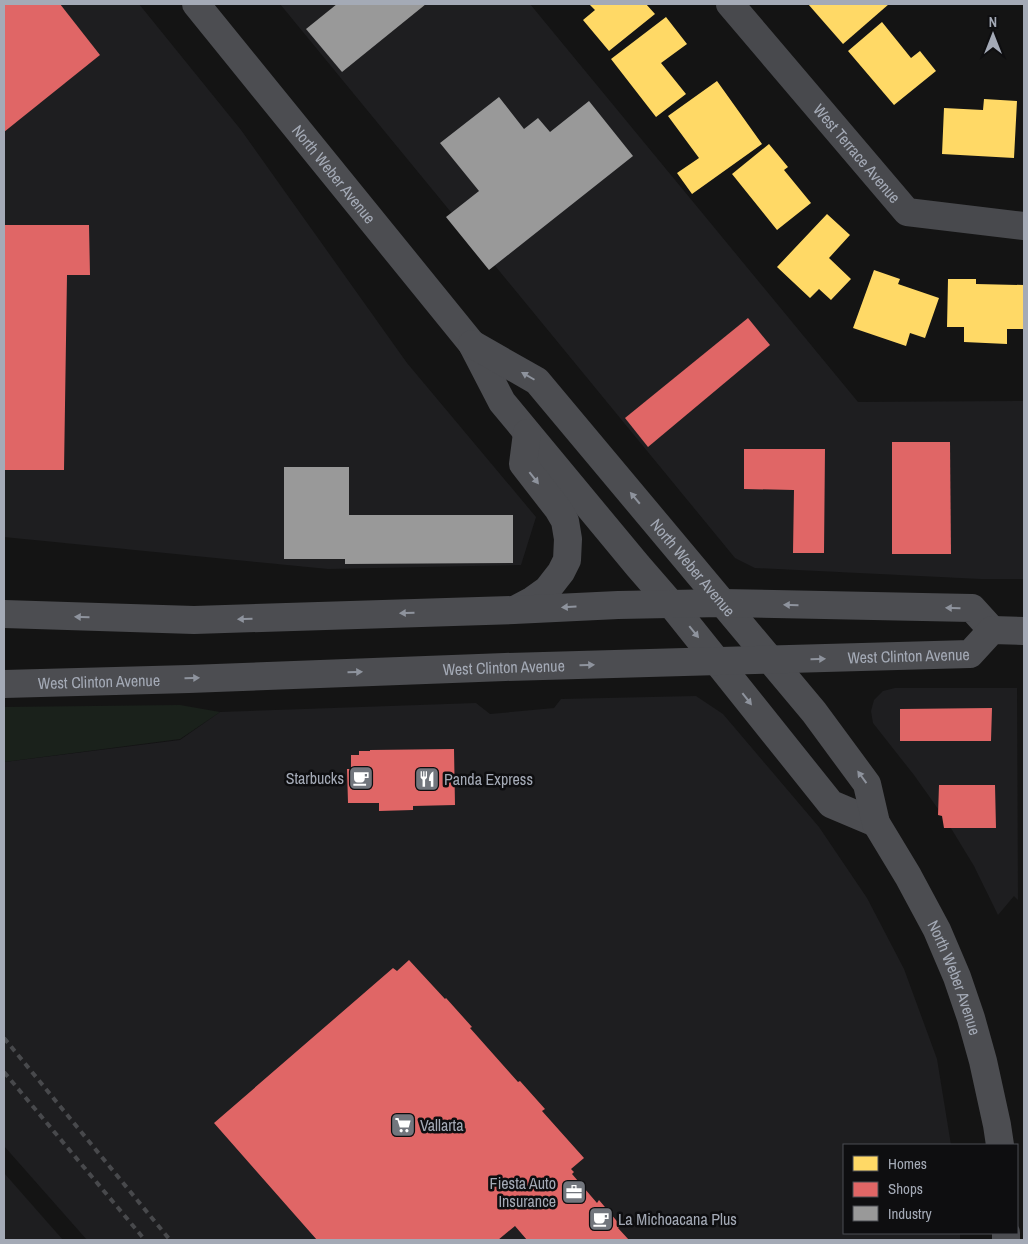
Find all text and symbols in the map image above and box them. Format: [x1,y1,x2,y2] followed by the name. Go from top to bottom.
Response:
[968,10,1018,60] north arrow
[989,13,997,31] text: N
[808,99,906,208] street label: West Terrace Avenue
[287,120,381,228] street label: North Weber Avenue
[521,372,536,380] one-way arrow
[528,471,539,484] one-way arrow
[630,491,641,504] one-way arrow
[646,514,740,621] street label: North Weber Avenue
[783,601,799,609] one-way arrow
[561,604,577,612] one-way arrow
[945,604,961,612] one-way arrow
[399,610,415,618] one-way arrow
[74,612,90,620] one-way arrow
[236,615,252,623] one-way arrow
[689,626,700,639] one-way arrow
[847,643,970,668] street label: West Clinton Avenue
[442,654,565,680] street label: West Clinton Avenue
[811,655,827,663] one-way arrow
[579,661,595,669] one-way arrow
[347,668,363,676] one-way arrow
[38,669,160,694] street label: West Clinton Avenue
[185,674,201,682] one-way arrow
[742,692,753,705] one-way arrow
[348,765,374,791] cafe icon: Starbucks
[414,766,440,792] restaurant icon: Panda Express
[286,767,344,789] place label: Starbucks
[444,768,533,790] place label: Panda Express
[857,770,867,784] one-way arrow
[923,916,986,1038] street label: North Weber Avenue
[390,1112,416,1138] supermarket icon: Vallarta
[420,1114,464,1136] place label: Vallarta
[843,1144,1018,1234] legend
[888,1153,927,1174] text: Homes
[490,1172,556,1212] place label: Fiesta Auto Insurance
[888,1178,923,1199] text: Shops
[561,1179,587,1205] office icon: Fiesta Auto Insurance
[888,1203,933,1224] text: Industry
[588,1206,614,1232] cafe icon: La Michoacana Plus
[618,1208,737,1230] place label: La Michoacana Plus

